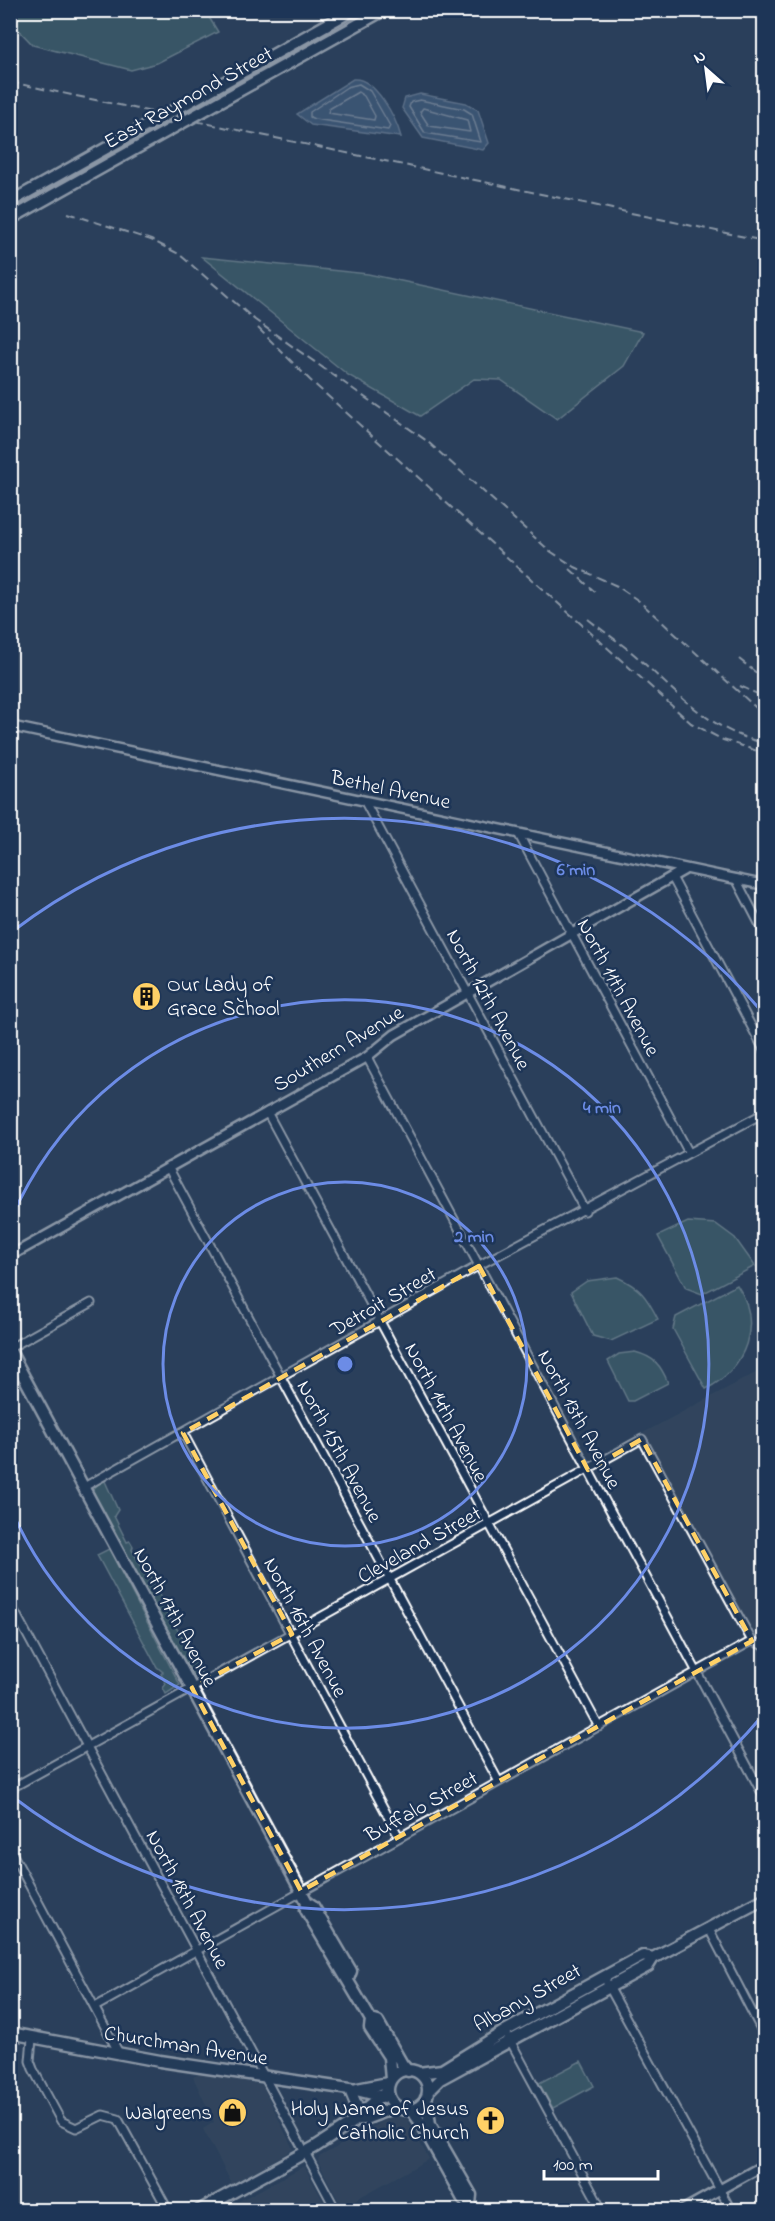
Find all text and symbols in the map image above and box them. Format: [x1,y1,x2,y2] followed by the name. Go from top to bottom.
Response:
[676,39,736,99] north arrow
[99,40,280,159] street label: East Raymond Street
[689,44,710,71] text: N
[327,763,454,818] street label: Bethel Avenue
[557,858,595,884] text: 6 min
[568,914,667,1063] street label: North 11th Avenue
[437,924,537,1076] street label: North 12th Avenue
[167,971,280,1025] place label: Our Lady of Grace School
[130,980,162,1012] building icon: Our Lady of Grace School
[268,999,411,1101] street label: Southern Avenue
[583,1096,621,1122] text: 4 min
[453,1225,494,1251] text: 2 min
[324,1260,443,1346] street label: Detroit Street
[396,1338,495,1489] street label: North 14th Avenue
[529,1345,628,1496] street label: North 13th Avenue
[335,1354,355,1374] centre of rings
[288,1375,389,1529] street label: North 15th Avenue
[352,1499,488,1592] street label: Cleveland Street
[125,1543,224,1694] street label: North 17th Avenue
[255,1553,354,1704] street label: North 16th Avenue
[359,1764,484,1852] street label: Buffalo Street
[137,1825,236,1975] street label: North 18th Avenue
[469,1957,588,2042] street label: Albany Street
[102,2019,270,2075] street label: Churchman Avenue
[291,2095,469,2149] place label: Holy Name of Jesus Catholic Church
[217,2096,249,2128] shop icon: Walgreens
[125,2099,212,2131] place label: Walgreens
[474,2104,506,2136] church icon: Holy Name of Jesus Catholic Church
[544,2143,658,2181] scale bar
[553,2153,593,2179] text: 100 m

